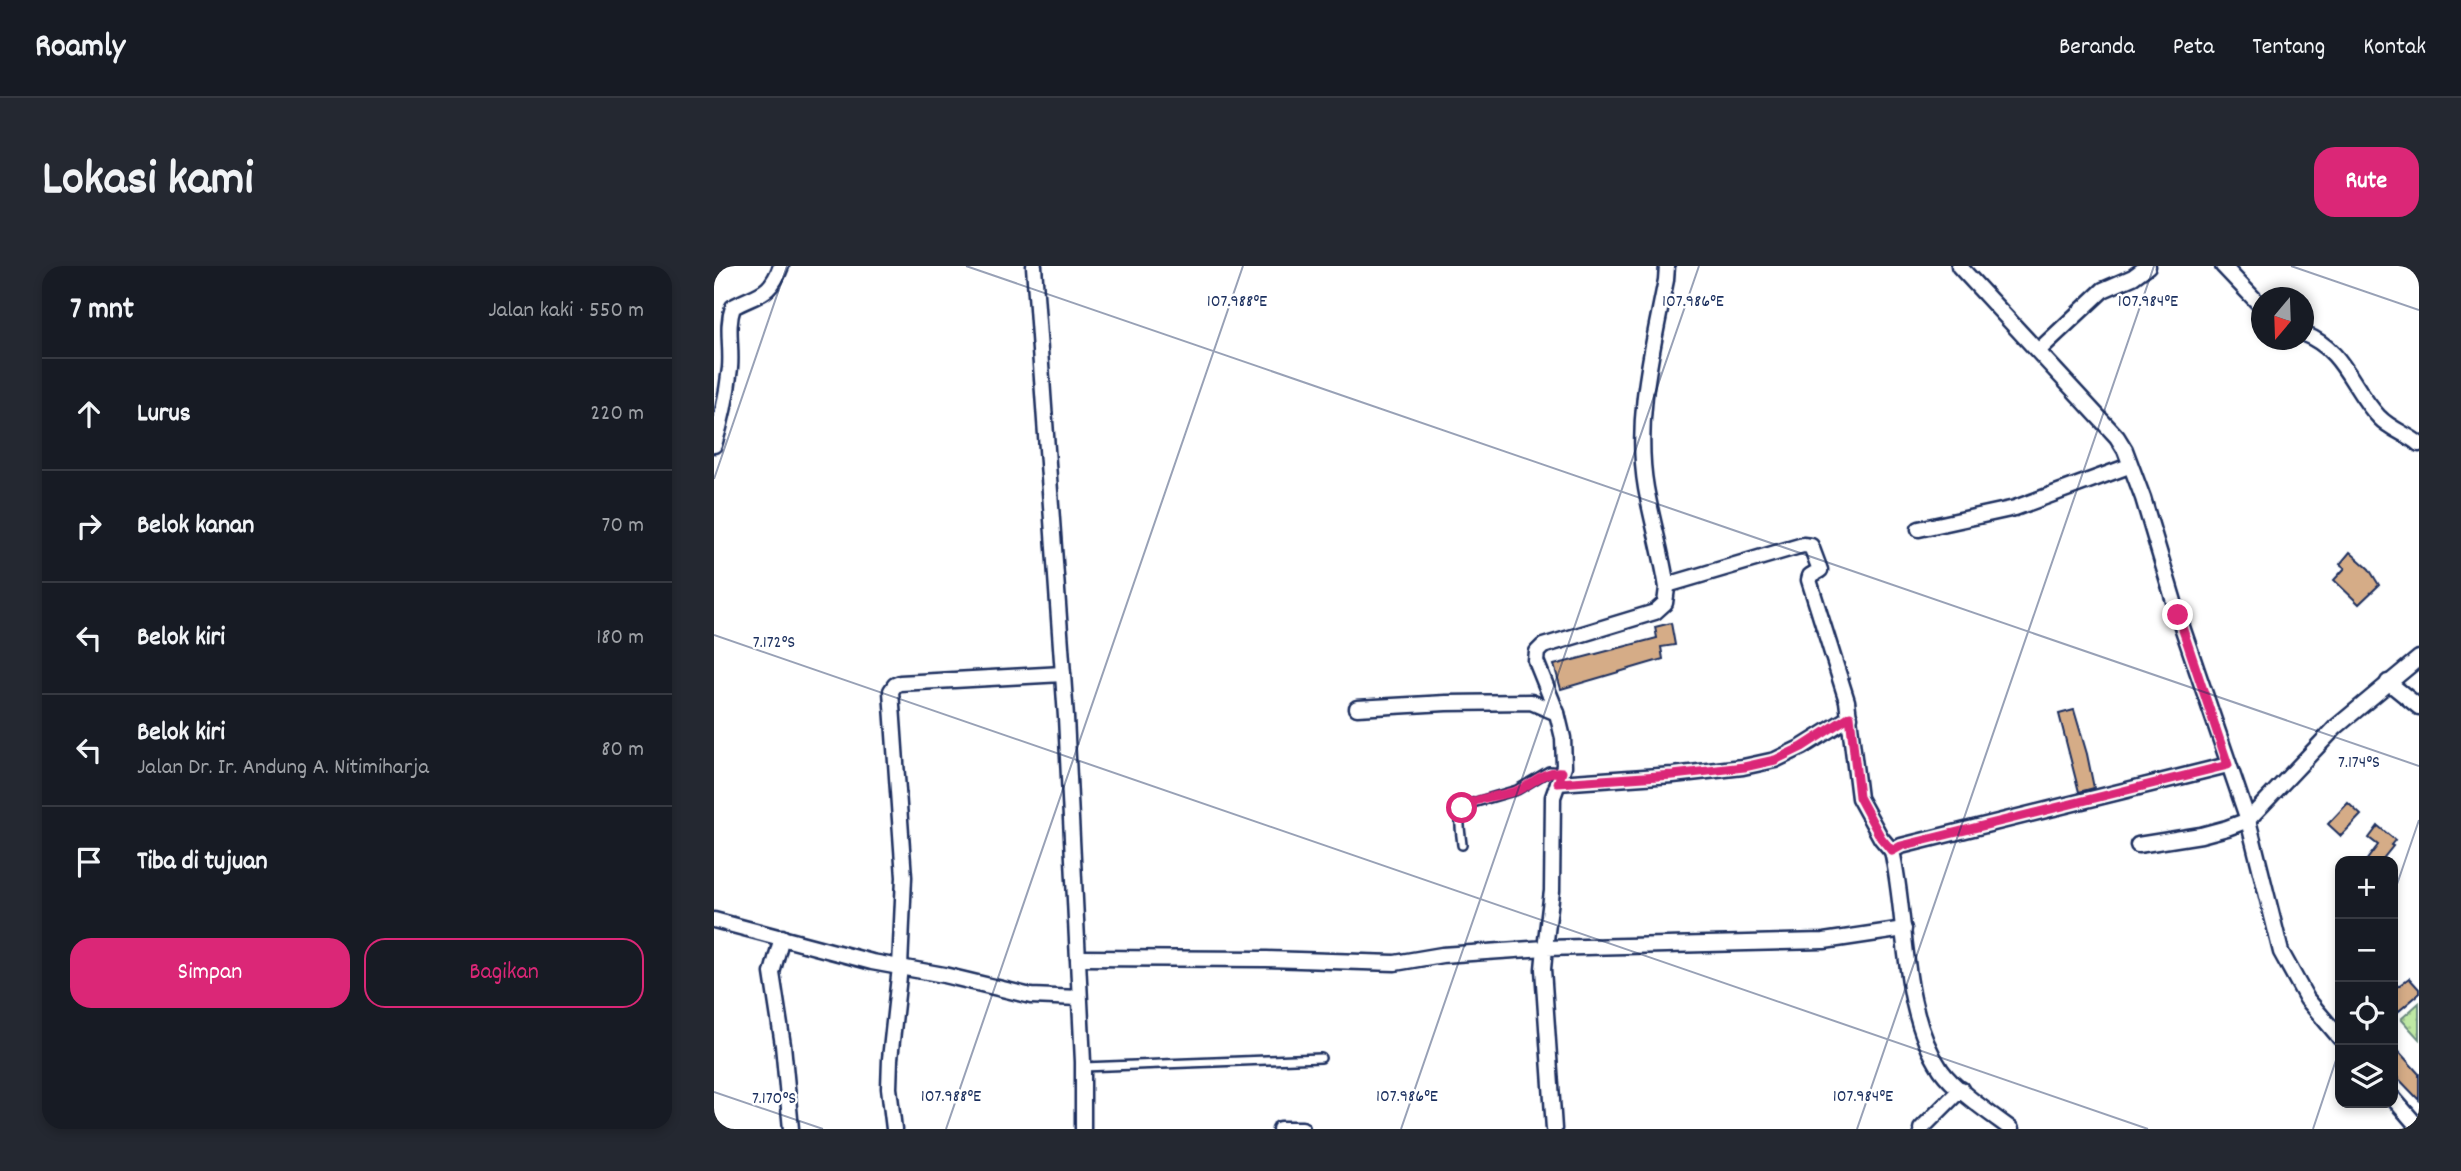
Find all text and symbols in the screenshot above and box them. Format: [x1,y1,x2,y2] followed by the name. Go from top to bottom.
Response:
[35,25,125,72] text: Roamly
[2059,31,2135,65] text: Beranda
[2173,31,2214,65] text: Peta
[2252,31,2325,65] text: Tentang
[2363,31,2426,65] text: Kontak
[42,147,253,217] text: Lokasi kami
[2314,147,2419,217] button: Rute
[2251,287,2314,350] north arrow
[70,290,134,333] text: 7 mnt
[1207,290,1267,315] text: 107.988°E
[1662,290,1724,315] text: 107.986°E
[2118,290,2178,315] text: 107.984°E
[488,295,644,328] text: Jalan kaki · 550 m
[70,395,108,433] icon: ahead
[137,396,191,433] text: Lurus
[590,398,644,431] text: 220 m
[70,507,108,545] icon: right
[137,508,254,545] text: Belok kanan
[602,510,644,543] text: 70 m
[2162,599,2193,630] route end
[70,619,108,657] icon: left
[137,620,225,657] text: Belok kiri
[596,622,644,655] text: 180 m
[753,631,795,656] text: 7.172°S
[137,715,225,752] text: Belok kiri
[70,731,108,769] icon: left
[601,734,644,767] text: 80 m
[2338,751,2380,776] text: 7.174°S
[137,752,429,785] text: Jalan Dr. Ir. Andung A. Nitimiharja
[1446,792,1477,823] route start
[70,843,108,881] icon: arrive
[137,844,268,881] text: Tiba di tujuan
[2335,856,2398,1108] map controls
[2335,856,2398,919] button: +
[2335,919,2398,982] button: −
[70,938,350,1008] button: Simpan
[364,938,644,1008] button: Bagikan
[2335,982,2398,1045] button: locate
[2335,1045,2398,1108] button: layers
[921,1085,981,1110] text: 107.988°E
[1376,1085,1438,1110] text: 107.986°E
[1833,1085,1893,1110] text: 107.984°E
[752,1087,796,1112] text: 7.170°S

